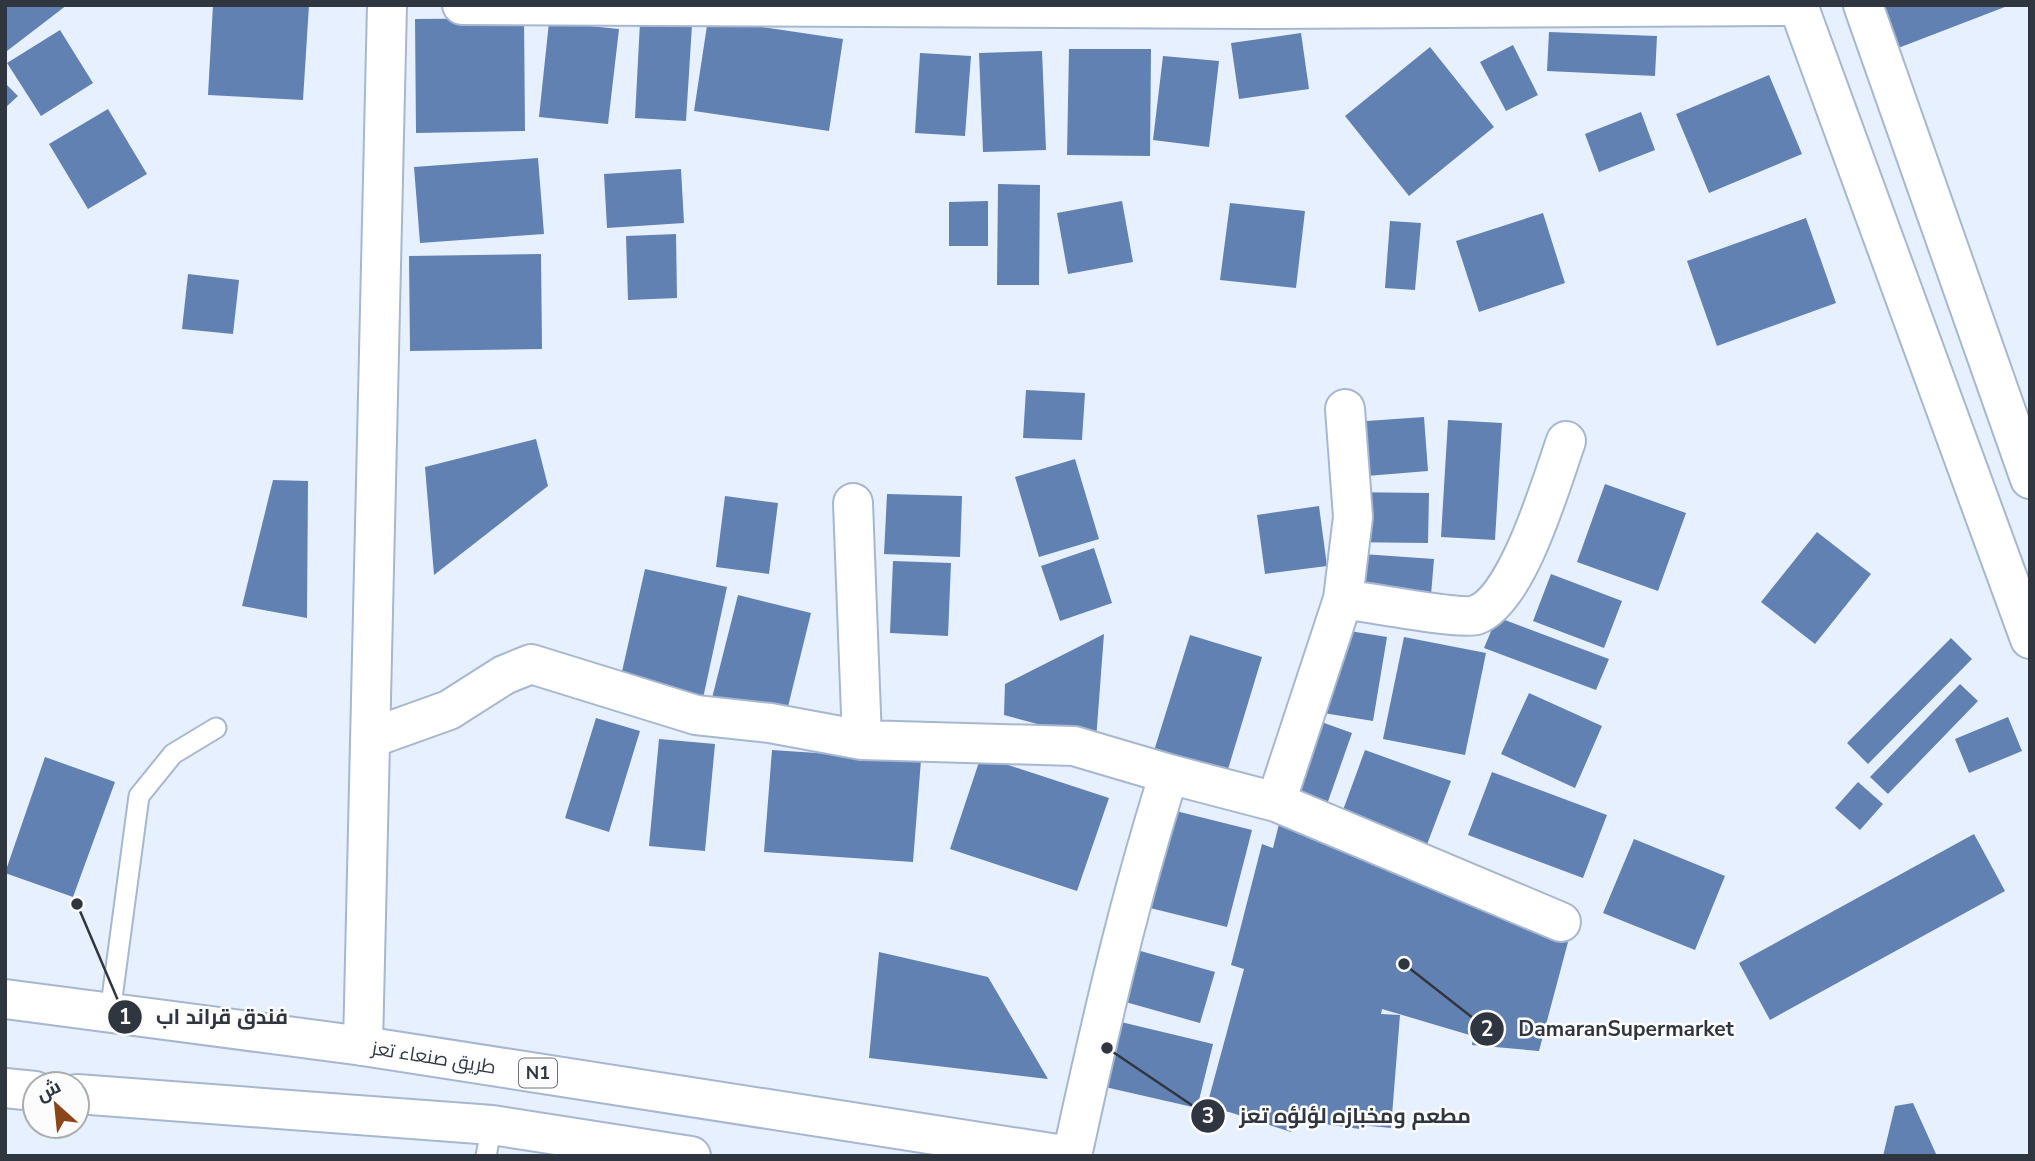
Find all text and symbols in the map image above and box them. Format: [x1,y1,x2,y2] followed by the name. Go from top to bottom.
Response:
[107,996,302,1038] callout: فندق قراند اب
[119,1003,131,1031] text: 1
[156,1003,288,1031] text: فندق قراند اب
[1469,1008,1748,1050] callout: DamaranSupermarket
[1481,1015,1493,1043] text: 2
[1518,1015,1735,1043] text: DamaranSupermarket
[369,1035,498,1081] street label: طريق صنعاء تعز
[519,1058,557,1088] road number: N1
[21,1070,91,1140] north arrow
[32,1074,66,1108] text: ش
[1191,1095,1485,1137] callout: مطعم ومخبازه لؤلؤه تعز
[1202,1102,1214,1130] text: 3
[1238,1102,1471,1130] text: مطعم ومخبازه لؤلؤه تعز

